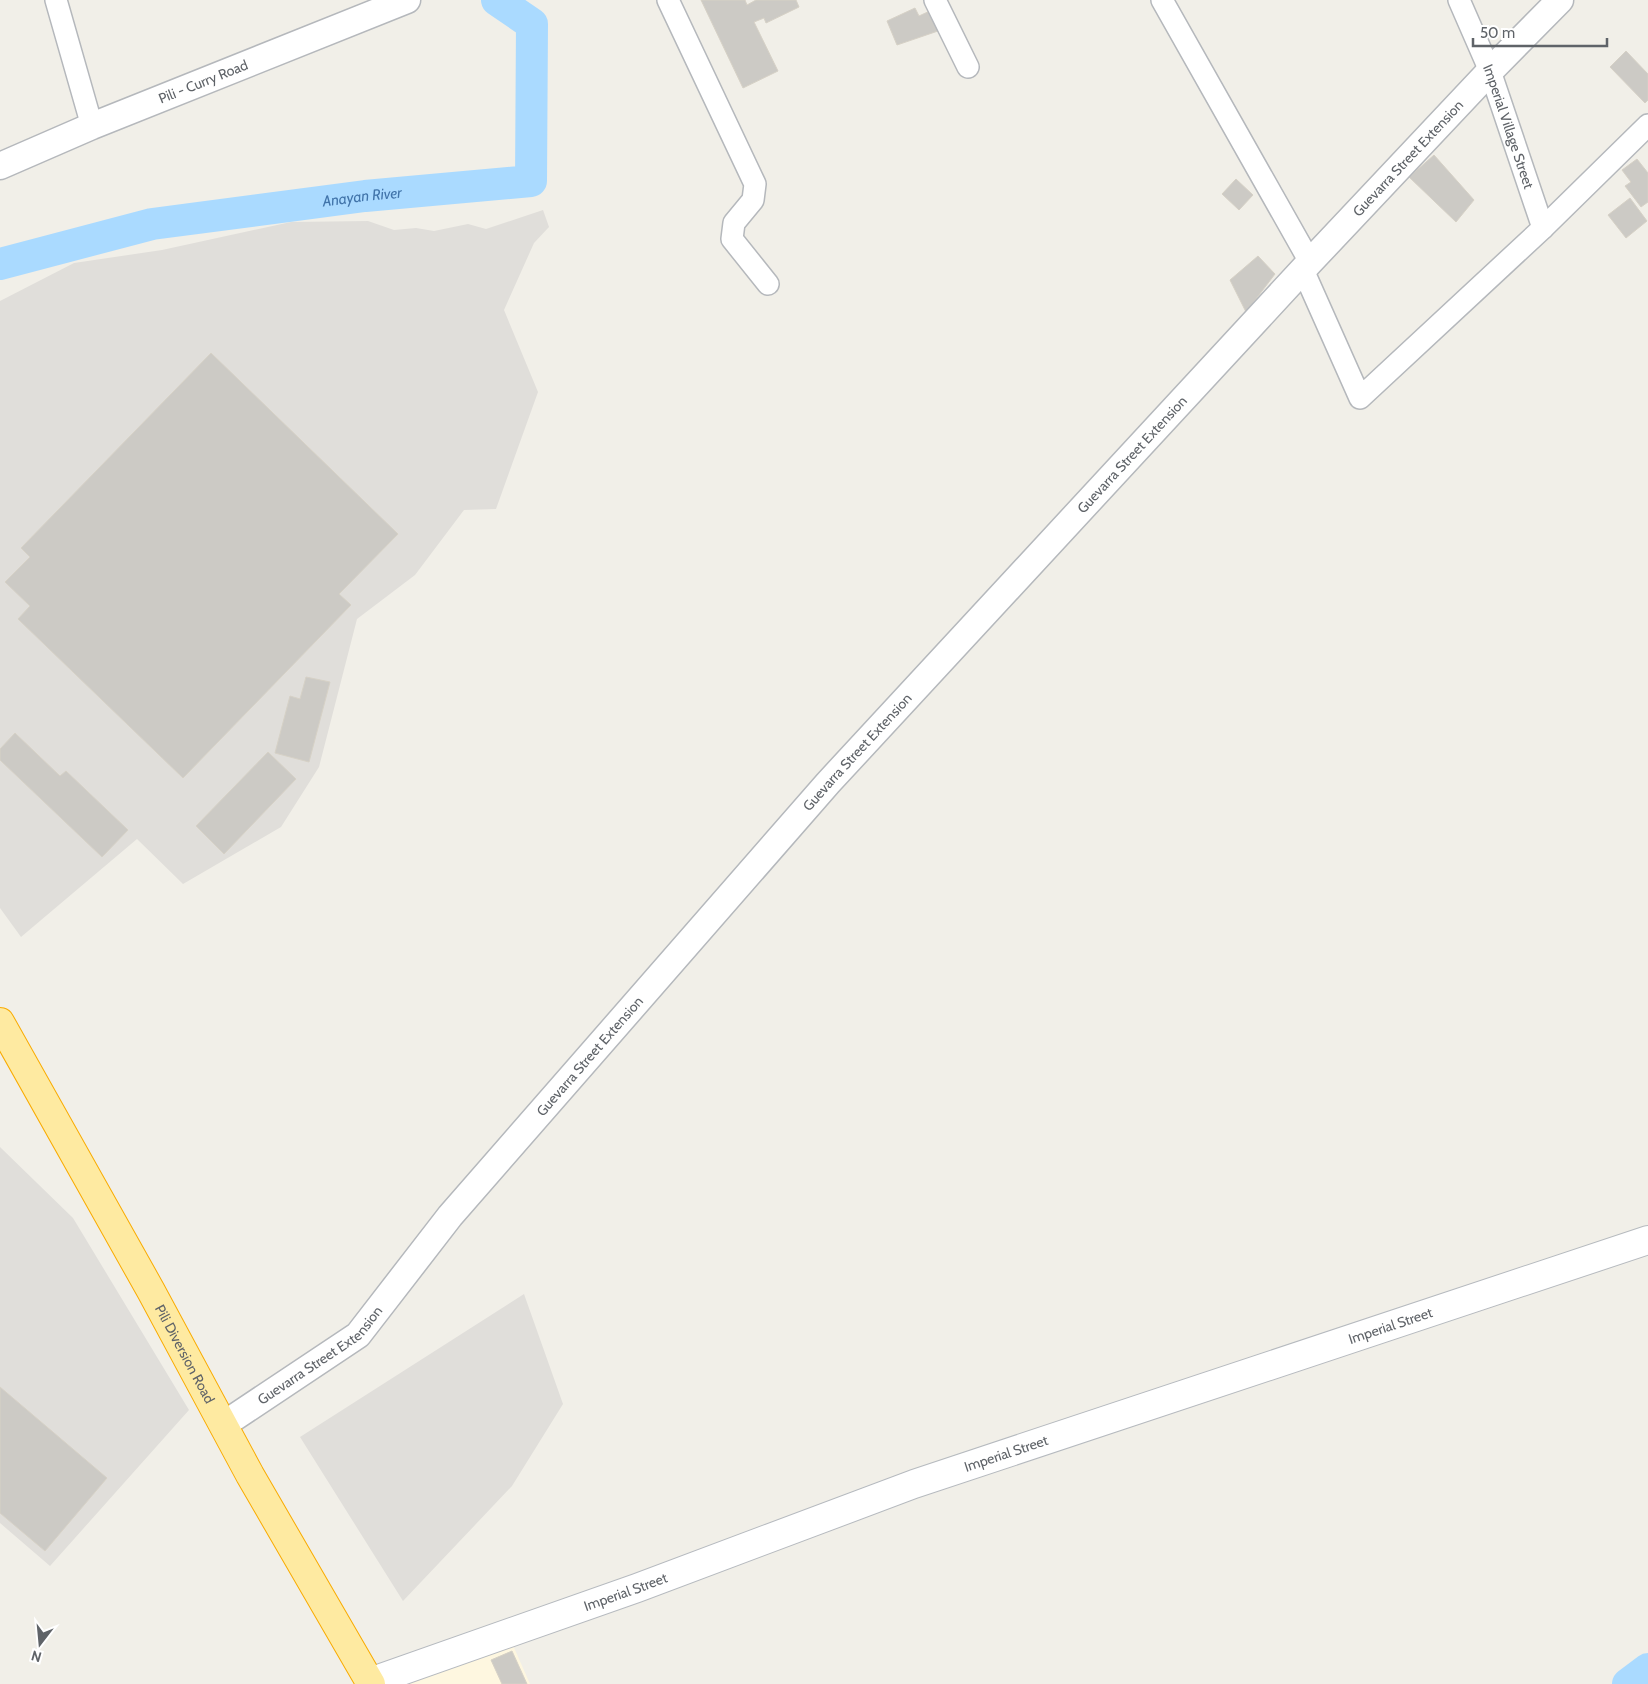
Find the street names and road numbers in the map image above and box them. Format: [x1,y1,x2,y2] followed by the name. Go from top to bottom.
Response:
[156,56,250,107] street label: Pili - Curry Road
[1479,61,1538,191] street label: Imperial Village Street
[1349,96,1467,220] street label: Guevarra Street Extension
[1073,392,1191,517] street label: Guevarra Street Extension
[799,689,916,815] street label: Guevarra Street Extension
[532,992,647,1120] street label: Guevarra Street Extension
[151,1301,219,1407] street label: Pili Diversion Road
[254,1302,386,1409] street label: Guevarra Street Extension
[1346,1303,1435,1348] street label: Imperial Street
[962,1431,1051,1476] street label: Imperial Street
[581,1568,670,1615] street label: Imperial Street

